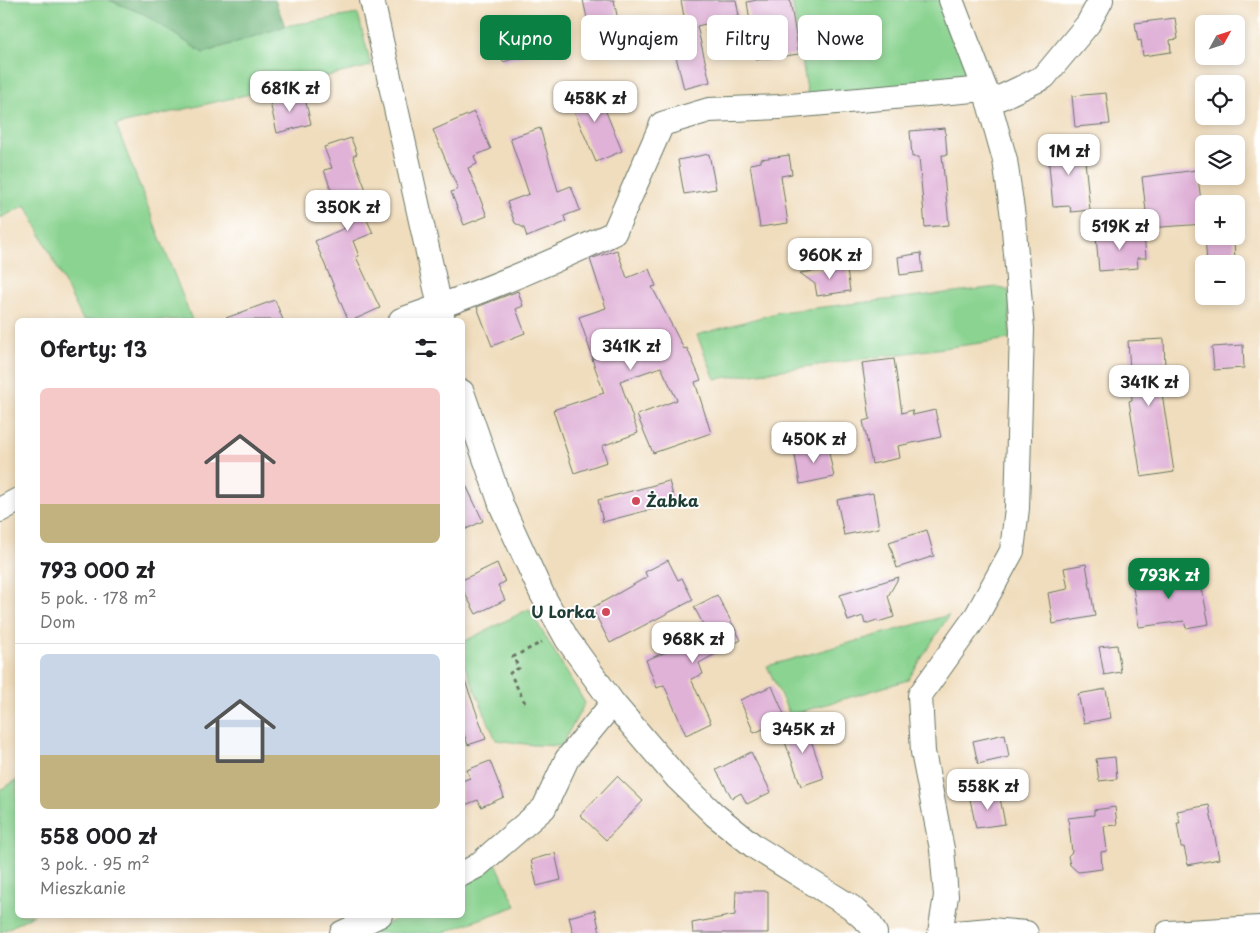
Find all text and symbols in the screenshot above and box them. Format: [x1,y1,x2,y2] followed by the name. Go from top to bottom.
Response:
[480,15,571,60] chip: Kupno
[581,15,697,60] chip: Wynajem
[707,15,788,60] chip: Filtry
[798,15,882,60] chip: Nowe
[1195,15,1245,65] north arrow
[1195,15,1245,305] map controls
[244,70,336,113] pin: 681K zł
[261,75,319,99] text: 681K zł
[1195,75,1245,125] button: locate
[549,80,641,123] pin: 458K zł
[564,85,626,109] text: 458K zł
[1034,134,1104,176] pin: 1M zł
[1195,135,1245,185] button: layers
[1049,138,1089,162] text: 1M zł
[302,190,394,232] pin: 350K zł
[316,194,380,218] text: 350K zł
[1195,195,1245,245] button: +
[1074,208,1166,251] pin: 519K zł
[1091,213,1149,237] text: 519K zł
[784,238,876,280] pin: 960K zł
[799,242,861,266] text: 960K zł
[1195,255,1245,305] button: −
[585,328,677,371] pin: 341K zł
[40,332,147,364] text: Oferty: 13
[602,333,660,357] text: 341K zł
[412,334,440,362] icon: filters
[1103,364,1195,407] pin: 341K zł
[1120,369,1178,393] text: 341K zł
[195,421,285,511] icon: home
[768,422,860,464] pin: 450K zł
[782,426,846,450] text: 450K zł
[646,488,699,512] place label: Żabka
[630,495,642,507] marker: Żabka
[40,553,154,585] text: 793 000 zł
[1123,558,1215,600] pin: 793K zł
[1139,562,1199,586] text: 793K zł
[40,585,156,609] text: 5 pok. · 178 m²
[531,599,596,623] place label: U Lorka
[600,606,612,618] marker: U Lorka
[40,609,76,633] text: Dom
[647,622,739,664] pin: 968K zł
[663,626,723,650] text: 968K zł
[195,686,285,776] icon: home
[757,712,849,754] pin: 345K zł
[772,716,834,740] text: 345K zł
[942,768,1034,811] pin: 558K zł
[958,773,1018,797] text: 558K zł
[40,819,156,851] text: 558 000 zł
[40,851,150,875] text: 3 pok. · 95 m²
[40,875,126,899] text: Mieszkanie

